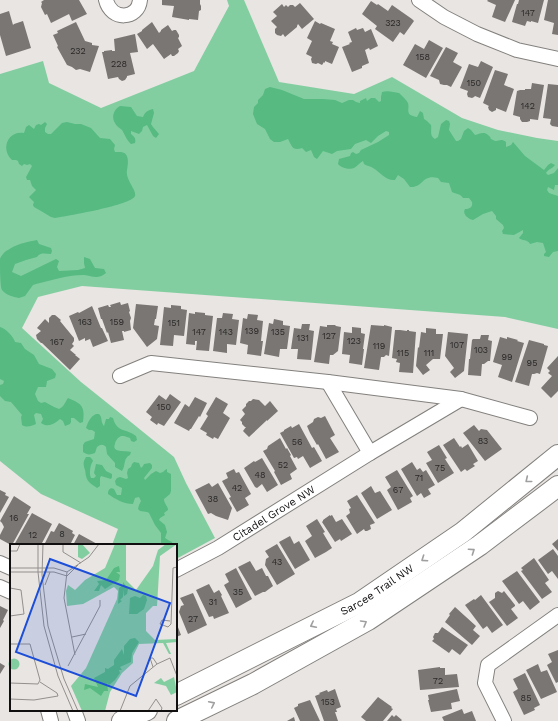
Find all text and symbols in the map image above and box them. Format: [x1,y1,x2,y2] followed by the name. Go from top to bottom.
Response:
[521,8,535,18] house number: 147
[385,18,401,28] house number: 323
[70,46,86,56] house number: 232
[416,52,430,62] house number: 158
[111,59,127,69] house number: 228
[467,78,482,88] house number: 150
[521,101,535,111] house number: 142
[78,317,92,327] house number: 163
[110,317,124,327] house number: 159
[168,318,180,328] house number: 151
[245,326,259,336] house number: 139
[192,327,206,337] house number: 147
[219,327,233,337] house number: 143
[271,327,285,337] house number: 135
[322,331,336,341] house number: 127
[297,333,309,343] house number: 131
[347,336,361,346] house number: 123
[50,337,64,347] house number: 167
[450,340,464,350] house number: 107
[373,341,385,351] house number: 119
[474,345,488,355] house number: 103
[397,348,409,358] house number: 115
[424,348,434,358] house number: 111
[501,352,513,362] house number: 99
[527,358,537,368] house number: 95
[157,402,172,412] house number: 150
[478,436,488,446] house number: 83
[292,437,302,447] house number: 56
[278,460,288,470] house number: 52
[435,463,445,473] house number: 75
[254,470,266,480] house number: 48
[415,473,423,483] house number: 71
[525,475,532,482] one-way arrow
[230,483,318,544] street label: Citadel Grove NW
[232,483,242,493] house number: 42
[393,485,403,495] house number: 67
[208,494,218,504] house number: 38
[10,513,18,523] house number: 16
[59,529,65,539] house number: 8
[29,530,37,540] house number: 12
[10,544,177,711] inset map
[468,548,475,556] one-way arrow
[422,554,429,561] one-way arrow
[272,557,282,567] house number: 43
[338,561,417,618] street label: Sarcee Trail NW
[233,587,243,597] house number: 35
[209,597,217,607] house number: 31
[188,614,198,624] house number: 27
[310,620,317,628] one-way arrow
[360,620,367,627] one-way arrow
[433,676,443,686] house number: 72
[521,693,531,703] house number: 85
[321,697,335,707] house number: 153
[208,701,215,709] one-way arrow

